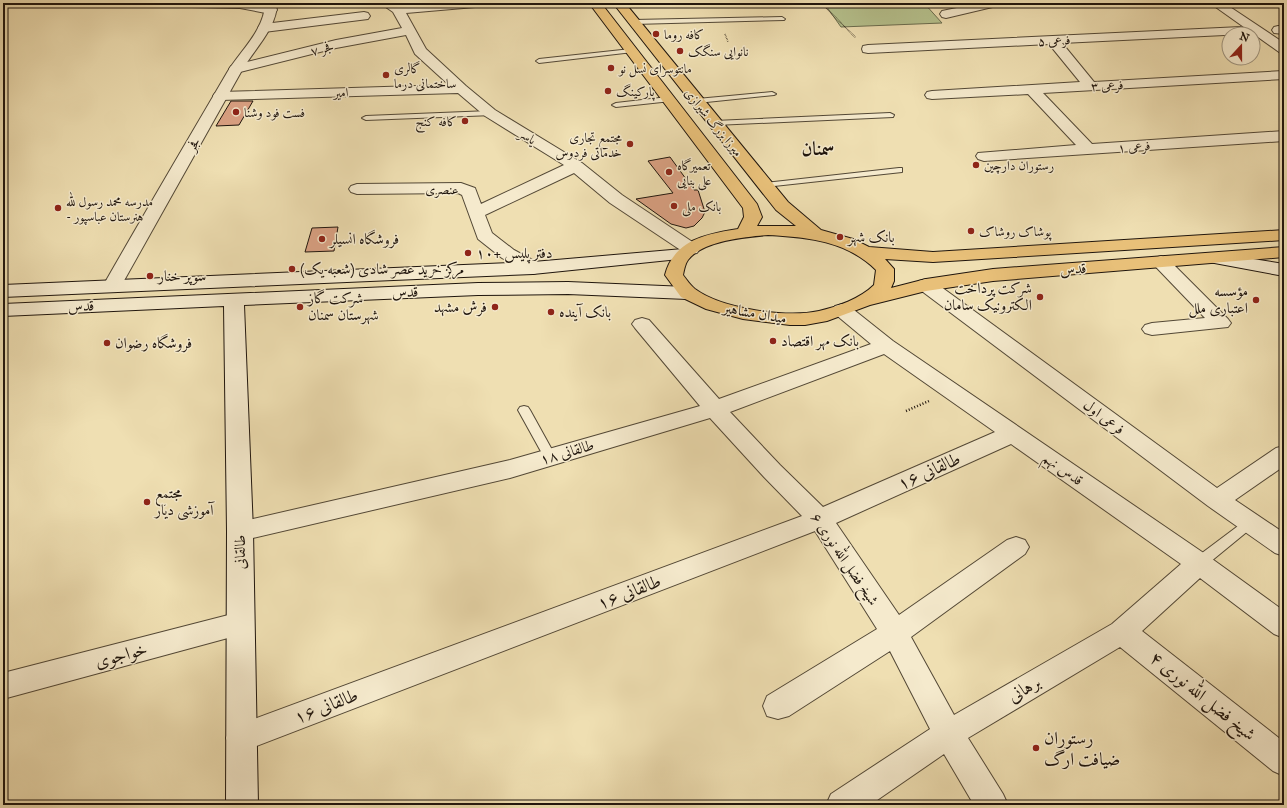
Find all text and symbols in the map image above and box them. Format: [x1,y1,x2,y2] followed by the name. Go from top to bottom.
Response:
[1221,26,1261,66] north arrow
[664,27,704,43] place label: کافه روما
[651,29,661,39] marker: کافه روما
[1238,29,1252,45] text: N
[1037,32,1071,50] street label: فرعی ۵
[309,38,336,60] street label: فجر ۷
[688,43,748,60] place label: نانوایی سنگک
[675,46,685,56] marker: نانوایی سنگک
[394,61,456,92] place label: گالری ساختمانی درما
[617,61,692,78] place label: مانتوسرای نسل نو
[606,63,616,73] marker: مانتوسرای نسل نو
[381,70,391,80] marker: گالری ساختمانی درما
[1090,77,1124,95] street label: فرعی ۳
[616,83,655,101] place label: پارکینگ
[331,85,349,101] street label: امیر
[681,85,746,160] street label: میرزا بزرگ شیرازی
[603,86,613,96] marker: پارکینگ
[244,105,305,121] place label: فست فود وشنا
[231,107,241,117] marker: فست فود وشنا
[415,114,457,133] place label: کافه کنج
[460,116,470,126] marker: کافه کنج
[514,124,540,149] street label: یاسر
[555,130,622,161] place label: مجتمع تجاری خدماتی فردوس
[183,135,204,156] street label: فجر
[801,137,835,160] district label: سمنان
[1117,138,1151,156] street label: فرعی ۱
[625,139,635,149] marker: مجتمع تجاری خدماتی فردوس
[677,158,711,191] place label: تعمیرگاه علی بنایی
[984,158,1054,174] place label: رستوران دارچین
[971,160,981,170] marker: رستوران دارچین
[664,167,674,177] marker: تعمیرگاه علی بنایی
[425,181,459,199] street label: عنصری
[66,191,153,226] place label: مدرسه محمد رسول لله - هنرستان عباسپور
[682,199,721,217] place label: بانک ملی
[669,201,679,211] marker: بانک ملی
[53,203,63,213] marker: مدرسه محمد رسول لله - هنرستان عباسپور
[979,224,1052,241] place label: پوشاک روشاک
[966,226,976,236] marker: پوشاک روشاک
[846,228,895,247] place label: بانک شهر
[328,229,399,249] place label: فروشگاه انسیلر
[835,232,845,242] marker: بانک شهر
[317,234,327,244] marker: فروشگاه انسیلر
[476,244,553,264] place label: دفتر پلیس +۱۰
[463,248,473,258] marker: دفتر پلیس +۱۰
[1059,259,1087,279] street label: قدس
[300,260,464,280] place label: (شعبه یک) مرکز خرید عصر شادی
[287,264,297,274] marker: (شعبه یک) مرکز خرید عصر شادی
[156,267,206,286] place label: سوپر خنار
[145,271,155,281] marker: سوپر خنار
[944,279,1032,314] place label: شرکت پرداخت الکترونیک سامان
[1188,282,1248,318] place label: مؤسسه اعتباری ملل
[392,283,418,301] street label: قدس
[306,289,379,325] place label: شرکت گاز شهرستان سمنان
[1035,292,1045,302] marker: شرکت پرداخت الکترونیک سامان
[1251,295,1261,305] marker: مؤسسه اعتباری ملل
[67,296,95,316] street label: قدس
[434,298,487,317] place label: فرش مشهد
[720,298,788,327] street label: میدان مشاهیر
[295,302,305,312] marker: شرکت گاز شهرستان سمنان
[490,302,500,312] marker: فرش مشهد
[559,303,611,322] place label: بانک آینده
[546,307,556,317] marker: بانک آینده
[781,332,859,351] place label: بانک مهر اقتصاد
[115,333,192,353] place label: فروشگاه رضوان
[768,336,778,346] marker: بانک مهر اقتصاد
[102,338,112,348] marker: فروشگاه رضوان
[1079,396,1128,439] street label: فرعی اول
[538,436,596,468] street label: طالقانی ۱۸
[894,447,964,495] street label: طالقانی ۱۶
[1036,449,1087,493] street label: قدس نهم
[153,484,215,521] place label: مجتمع آموزشی دیار
[142,497,152,507] marker: مجتمع آموزشی دیار
[803,507,885,612] street label: شیخ فضل الله نوری ۶
[231,535,249,569] street label: طالقانی
[594,570,664,614] street label: طالقانی ۱۶
[92,637,150,673] street label: خواجوی
[1142,644,1262,749] street label: شیخ فضل الله نوری ۴
[1004,671,1044,707] street label: برهانی
[291,684,361,728] street label: طالقانی ۱۶
[1044,727,1120,770] place label: رستوران ضیافت ارگ
[1031,743,1041,753] marker: رستوران ضیافت ارگ

